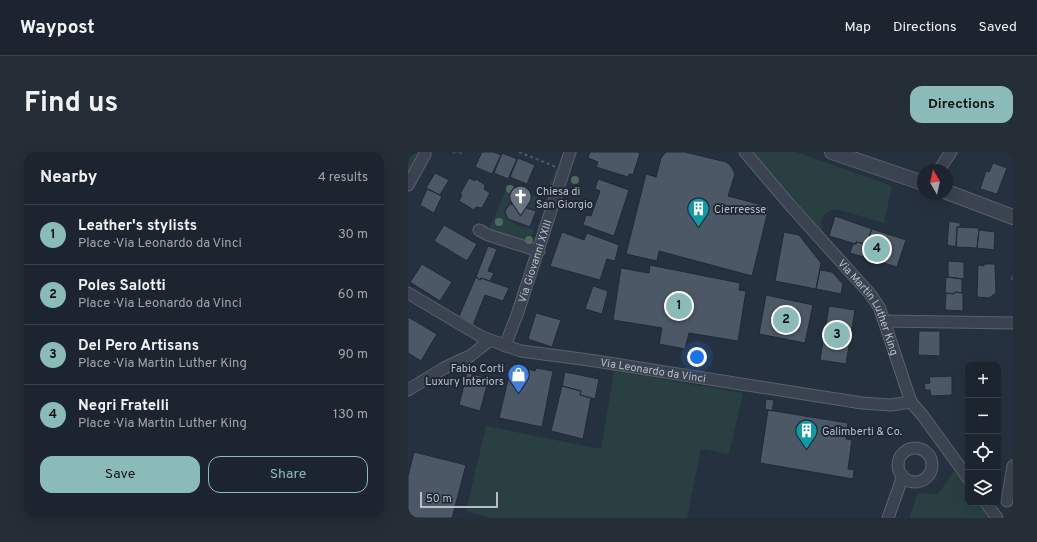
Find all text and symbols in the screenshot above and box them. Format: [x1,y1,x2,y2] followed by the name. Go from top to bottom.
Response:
[20,16,95,40] text: Waypost
[845,19,871,36] text: Map
[893,19,957,36] text: Directions
[979,19,1017,36] text: Saved
[24,86,118,122] text: Find us
[910,86,1013,123] button: Directions
[917,164,953,200] north arrow
[40,167,97,189] text: Nearby
[318,170,368,186] text: 4 results
[507,184,533,217] church icon: Chiesa di San Giorgio
[536,185,593,212] place label: Chiesa di San Giorgio
[685,196,711,229] building icon: Cierreesse
[714,203,766,217] place label: Cierreesse
[78,217,197,236] text: Leather's stylists
[515,218,556,305] street label: Via Giovanni XXIII
[50,227,56,243] text: 1
[338,227,368,243] text: 30 m
[864,234,890,264] pin: 4
[78,236,242,252] text: Place · Via Leonardo da Vinci
[834,257,901,357] street label: Via Martin Luther King
[78,277,166,296] text: Poles Salotti
[49,287,57,303] text: 2
[338,287,368,303] text: 60 m
[666,291,692,321] pin: 1
[78,296,242,312] text: Place · Via Leonardo da Vinci
[773,305,799,335] pin: 2
[824,320,850,350] pin: 3
[78,337,199,356] text: Del Pero Artisans
[49,347,57,363] text: 3
[338,347,368,363] text: 90 m
[687,347,707,367] your location
[78,356,247,372] text: Place · Via Martin Luther King
[599,356,707,386] street label: Via Leonardo da Vinci
[506,361,532,394] shop icon: Fabio Corti Luxury Interiors
[425,362,504,389] place label: Fabio Corti Luxury Interiors
[965,362,1001,506] map controls
[965,362,1001,398] button: +
[78,397,169,416] text: Negri Fratelli
[965,398,1001,434] button: −
[49,407,57,423] text: 4
[333,407,368,423] text: 130 m
[78,416,247,432] text: Place · Via Martin Luther King
[793,418,819,451] building icon: Galimberti & Co.
[822,425,902,439] place label: Galimberti & Co.
[965,434,1001,470] button: locate
[40,456,200,493] button: Save
[208,456,368,493] button: Share
[965,470,1001,506] button: layers
[420,490,498,509] scale bar
[426,492,452,506] text: 50 m

